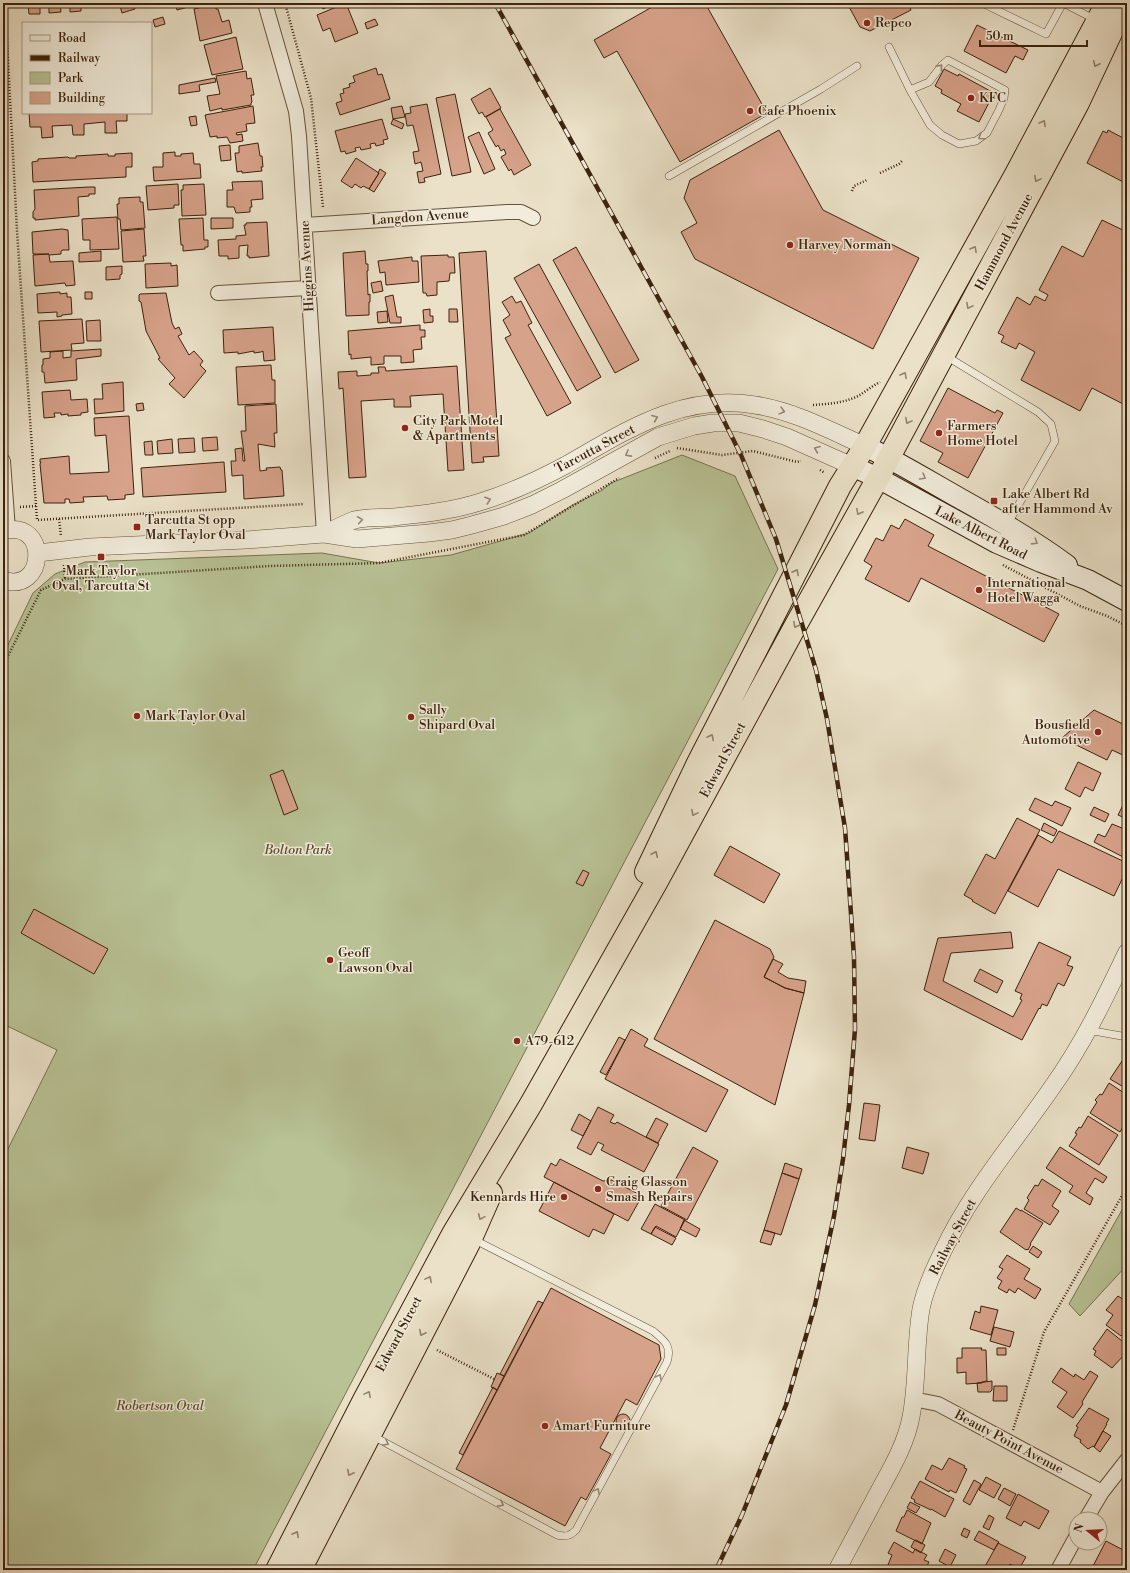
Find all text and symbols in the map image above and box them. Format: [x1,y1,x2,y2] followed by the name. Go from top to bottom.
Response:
[875,15,912,31] place label: Repco
[862,18,872,28] marker: Repco
[22,22,152,114] legend
[980,22,1087,48] scale bar
[986,29,1014,44] text: 50 m
[58,31,86,46] text: Road
[58,51,100,66] text: Railway
[1093,59,1101,67] one-way arrow
[936,65,943,72] one-way arrow
[58,71,84,86] text: Park
[979,90,1006,106] place label: KFC
[57,91,106,106] text: Building
[966,93,976,103] marker: KFC
[758,103,837,119] place label: Cafe Phoenix
[745,106,755,116] marker: Cafe Phoenix
[1038,120,1046,127] one-way arrow
[978,132,985,139] one-way arrow
[1034,175,1042,182] one-way arrow
[972,190,1037,293] street label: Hammond Avenue
[371,206,470,228] street label: Langdon Avenue
[297,219,317,312] street label: Higgins Avenue
[798,237,892,253] place label: Harvey Norman
[785,240,795,250] marker: Harvey Norman
[969,246,976,253] one-way arrow
[967,302,974,310] one-way arrow
[899,372,907,379] one-way arrow
[778,406,785,415] one-way arrow
[413,413,503,444] place label: City Park Motel & Apartments
[651,414,658,422] one-way arrow
[906,417,913,424] one-way arrow
[947,418,1018,449] place label: Farmers Home Hotel
[552,421,638,477] street label: Tarcutta Street
[400,423,410,433] marker: City Park Motel & Apartments
[934,428,944,438] marker: Farmers Home Hotel
[814,446,822,454] one-way arrow
[625,449,632,457] one-way arrow
[919,472,926,480] one-way arrow
[1002,486,1113,517] place label: Lake Albert Rd after Hammond Av
[484,496,491,504] one-way arrow
[989,496,999,506] marker: Lake Albert Rd after Hammond Av
[932,503,1030,563] street label: Lake Albert Road
[857,508,864,515] one-way arrow
[145,512,246,543] place label: Tarcutta St opp Mark Taylor Oval
[357,516,363,525] one-way arrow
[132,522,142,532] marker: Tarcutta St opp Mark Taylor Oval
[1031,538,1038,545] one-way arrow
[96,552,106,562] marker: Mark Taylor Oval, Tarcutta St
[52,563,150,594] place label: Mark Taylor Oval, Tarcutta St
[791,569,799,576] one-way arrow
[987,575,1065,606] place label: International Hotel Wagga
[974,585,984,595] marker: International Hotel Wagga
[793,621,800,628] one-way arrow
[419,702,495,733] place label: Sally Shipard Oval
[145,708,246,724] place label: Mark Taylor Oval
[132,711,142,721] marker: Mark Taylor Oval
[406,712,416,722] marker: Sally Shipard Oval
[1021,717,1091,748] place label: Bousfield Automotive
[696,719,750,800] street label: Edward Street
[1093,727,1103,737] marker: Bousfield Automotive
[706,734,714,742] one-way arrow
[691,809,698,817] one-way arrow
[263,842,332,858] park label: Bolton Park
[650,851,658,859] one-way arrow
[338,945,413,976] place label: Geoff Lawson Oval
[325,955,335,965] marker: Geoff Lawson Oval
[524,1033,574,1049] place label: A79-612
[512,1036,522,1046] marker: A79-612
[606,1174,693,1205] place label: Craig Glasson Smash Repairs
[593,1184,603,1194] marker: Craig Glasson Smash Repairs
[470,1189,556,1205] place label: Kennards Hire
[559,1192,569,1202] marker: Kennards Hire
[926,1196,980,1278] street label: Railway Street
[477,1213,485,1220] one-way arrow
[424,1276,432,1283] one-way arrow
[372,1293,426,1374] street label: Edward Street
[420,1329,427,1336] one-way arrow
[655,1373,662,1381] one-way arrow
[363,1390,370,1398] one-way arrow
[115,1398,205,1414] park label: Robertson Oval
[951,1406,1066,1478] street label: Beauty Point Avenue
[552,1418,651,1434] place label: Amart Furniture
[540,1421,550,1431] marker: Amart Furniture
[382,1438,389,1446] one-way arrow
[347,1469,355,1476] one-way arrow
[593,1488,600,1495] one-way arrow
[497,1500,504,1507] one-way arrow
[1068,1511,1108,1551] north arrow
[1071,1522,1088,1535] text: N
[291,1531,299,1538] one-way arrow

